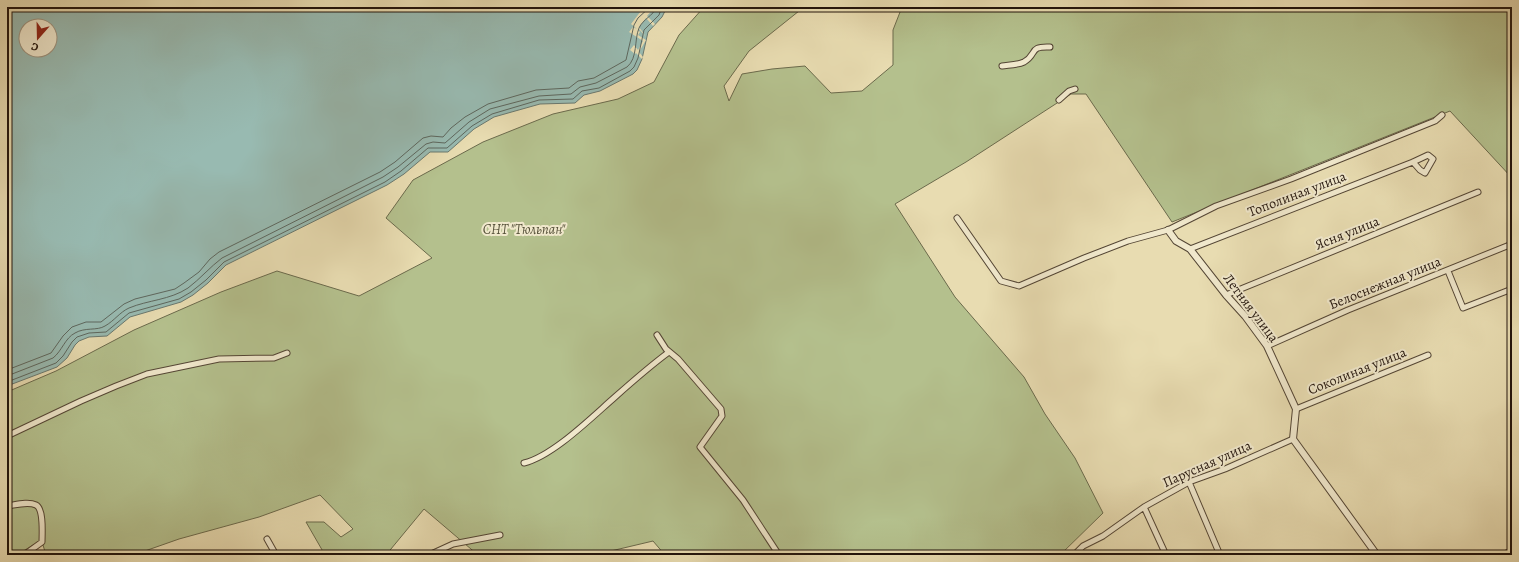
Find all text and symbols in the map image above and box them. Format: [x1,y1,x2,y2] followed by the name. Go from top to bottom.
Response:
[18,18,58,58] north arrow
[29,39,41,55] text: С
[1245,166,1349,221] street label: Тополиная улица
[1312,211,1382,255] street label: Ясня улица
[483,220,566,239] park label: СНТ "Тюльпан"
[1326,252,1444,314] street label: Белоснежная улица
[1219,270,1283,347] street label: Летняя улица
[1305,342,1410,399] street label: Соколиная улица
[1160,436,1255,492] street label: Парусная улица

